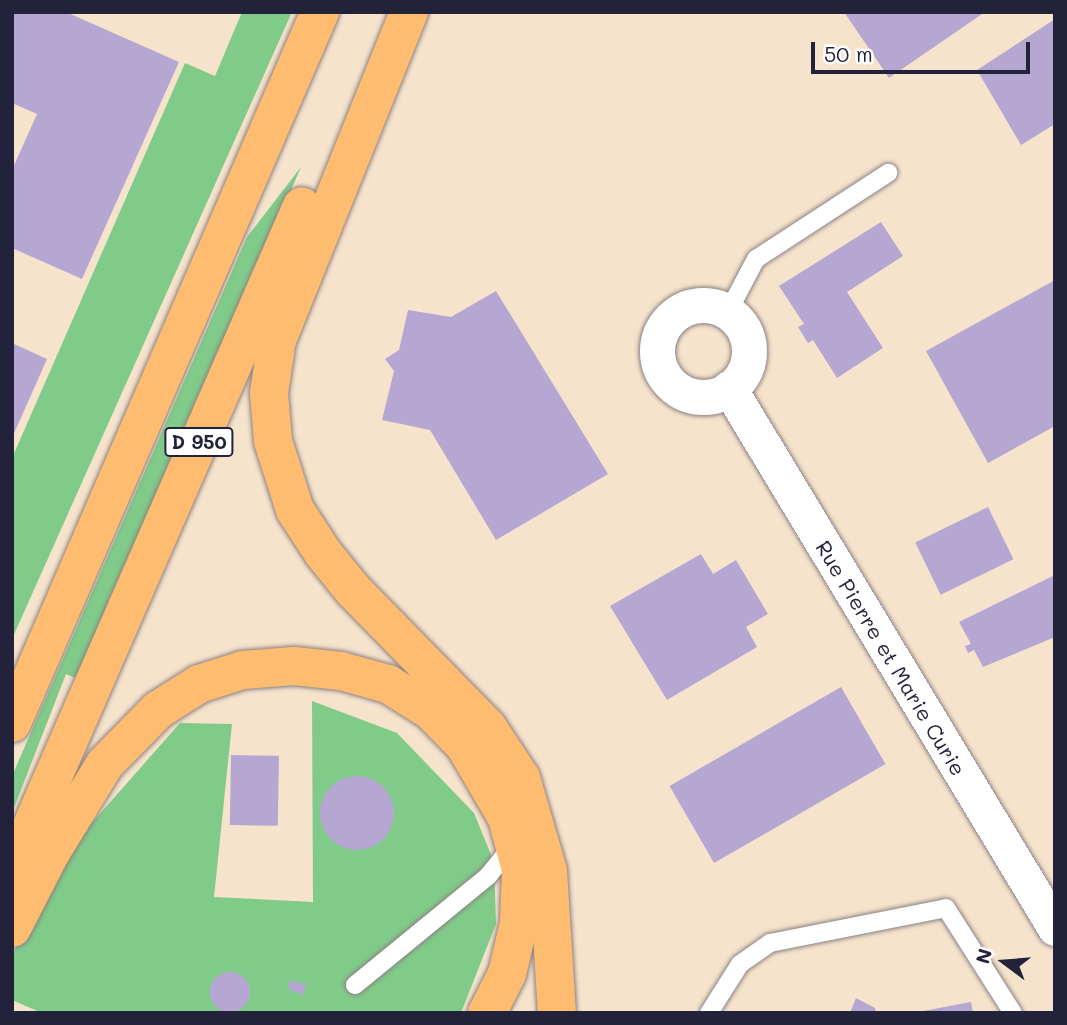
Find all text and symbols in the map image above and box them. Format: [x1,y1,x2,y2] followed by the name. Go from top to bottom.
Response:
[815,28,1034,72] scale bar
[824,40,873,67] text: 50 m
[164,426,234,458] road number: D 950
[811,536,971,780] street label: Rue Pierre et Marie Curie
[969,927,1039,997] north arrow
[969,946,997,966] text: N

